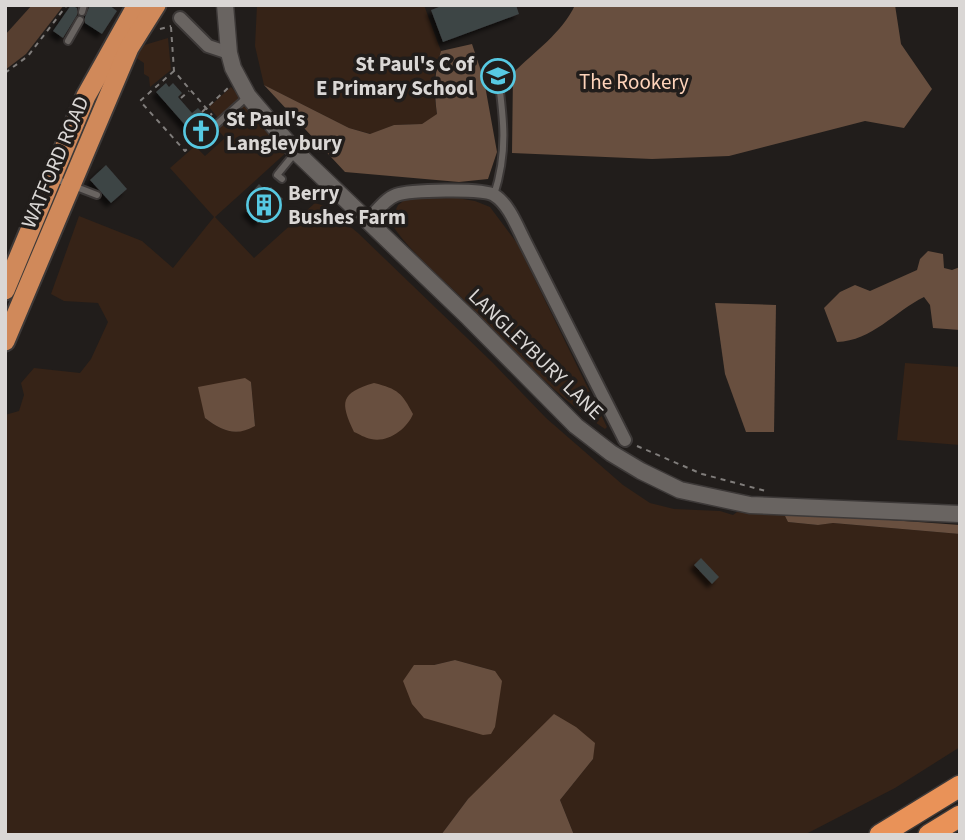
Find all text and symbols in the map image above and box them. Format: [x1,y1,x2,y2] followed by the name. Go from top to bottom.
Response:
[316,49,475,103] place label: St Paul's C of E Primary School
[479,57,517,95] school or university icon: St Paul's C of E Primary School
[579,67,689,97] park label: The Rookery
[14,91,96,233] street label: WATFORD ROAD
[226,104,342,158] place label: St Paul's Langleybury
[182,112,220,150] church icon: St Paul's Langleybury
[288,178,406,232] place label: Berry Bushes Farm
[245,186,283,224] building icon: Berry Bushes Farm
[462,281,610,427] street label: LANGLEYBURY LANE

